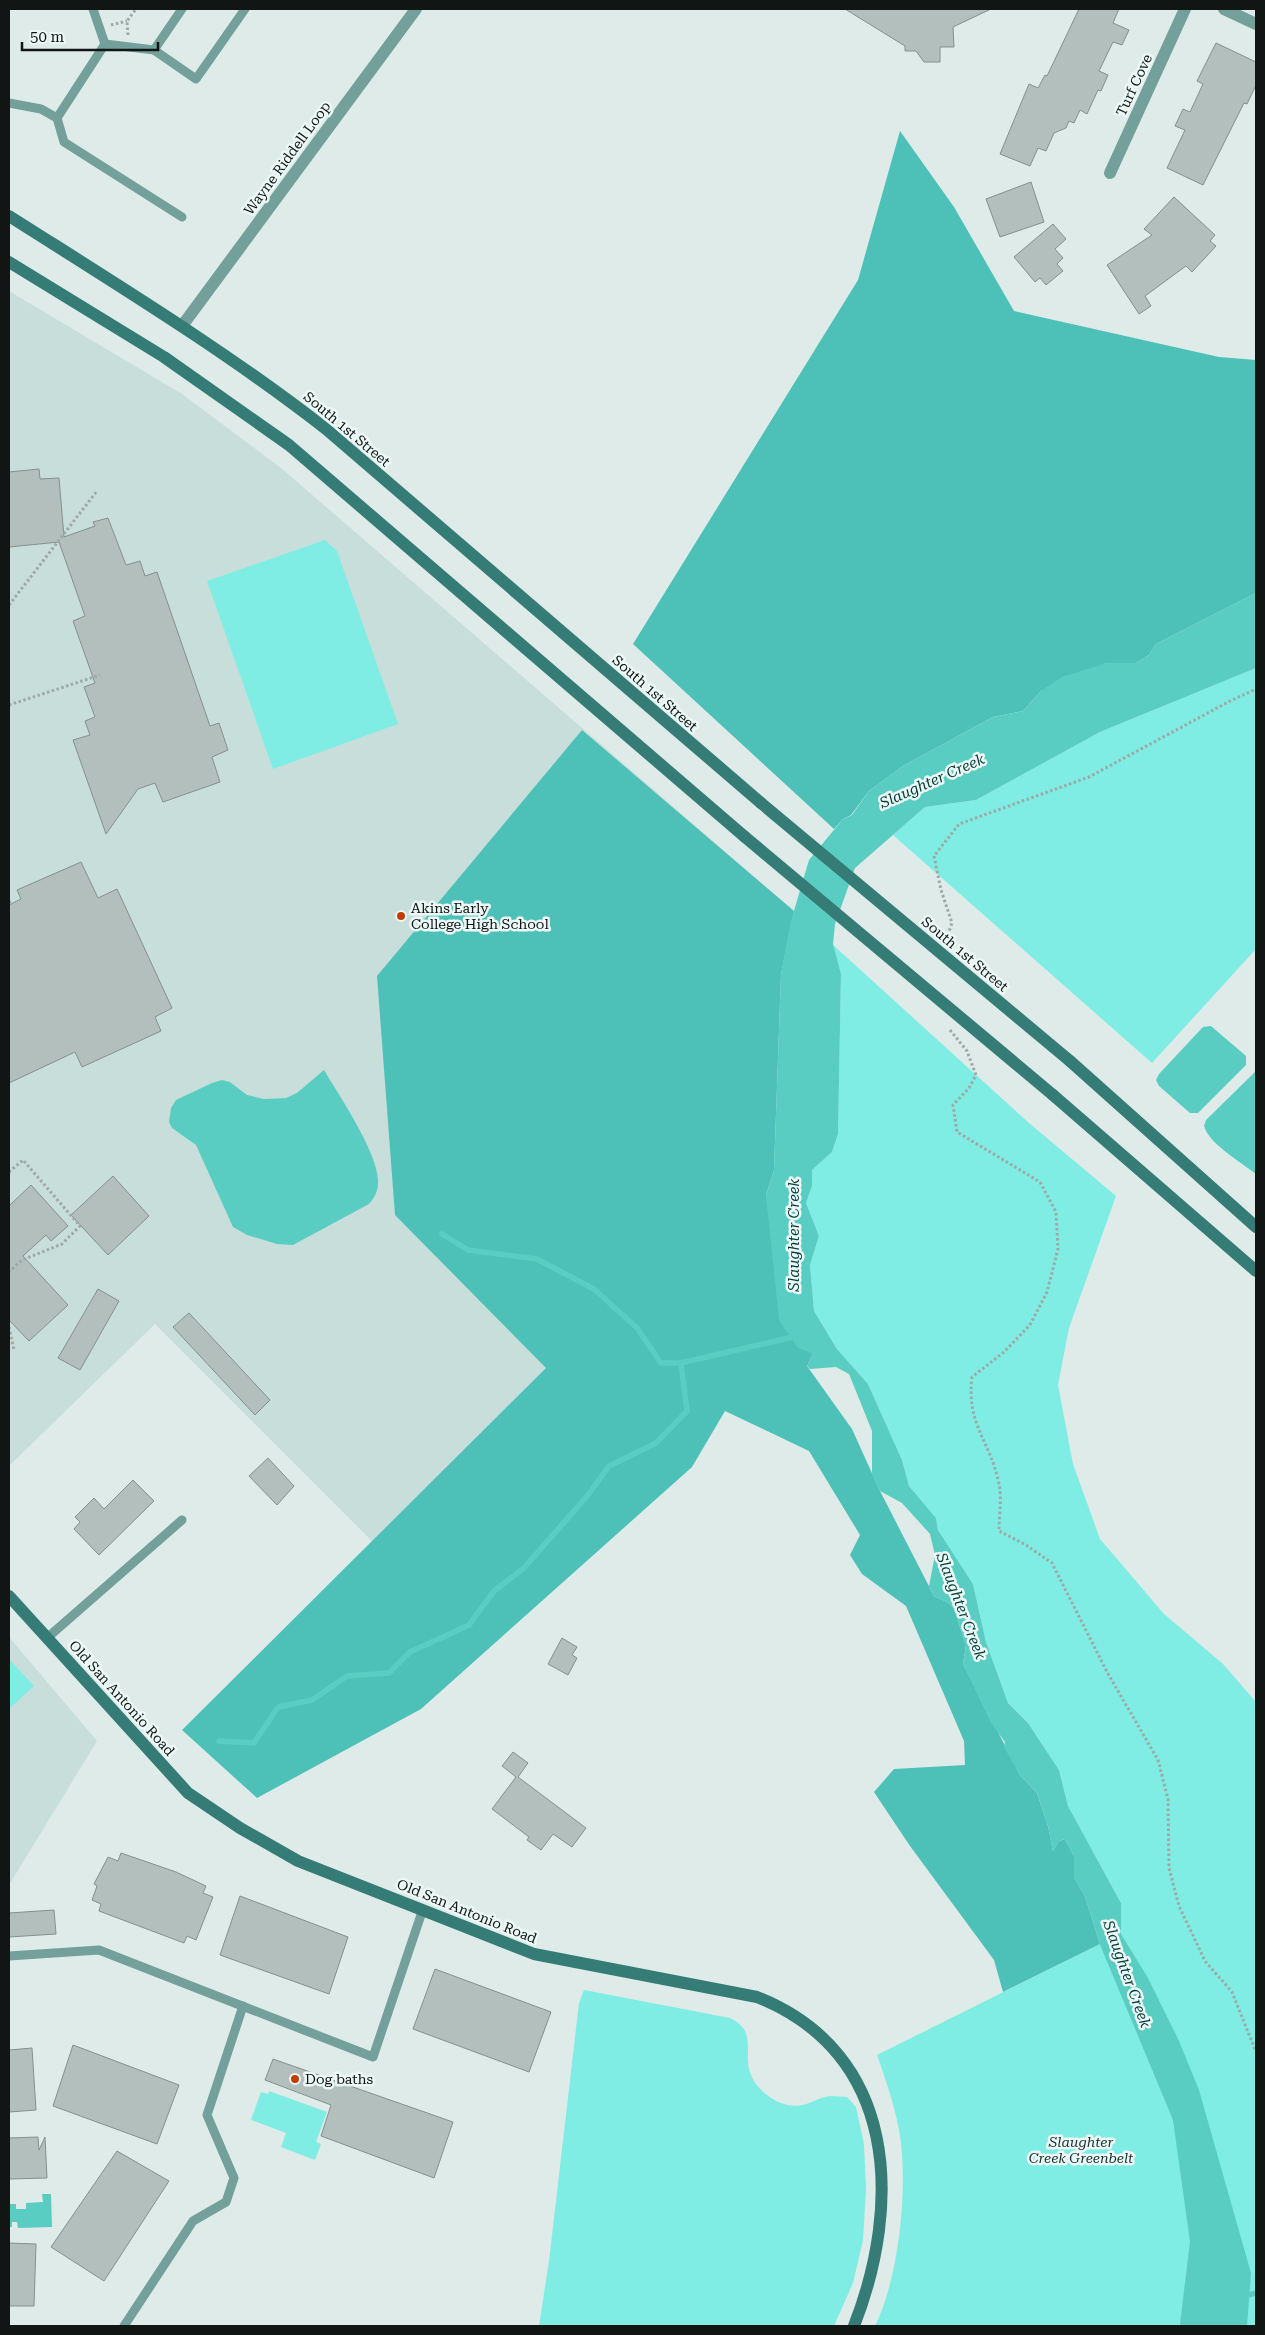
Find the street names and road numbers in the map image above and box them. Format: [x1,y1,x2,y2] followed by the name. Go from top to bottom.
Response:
[1113,51,1155,119] street label: Turf Cove
[240,98,334,218] street label: Wayne Riddell Loop
[301,388,393,470] street label: South 1st Street
[609,652,701,734] street label: South 1st Street
[919,913,1011,995] street label: South 1st Street
[66,1637,178,1759] street label: Old San Antonio Road
[395,1876,539,1946] street label: Old San Antonio Road

